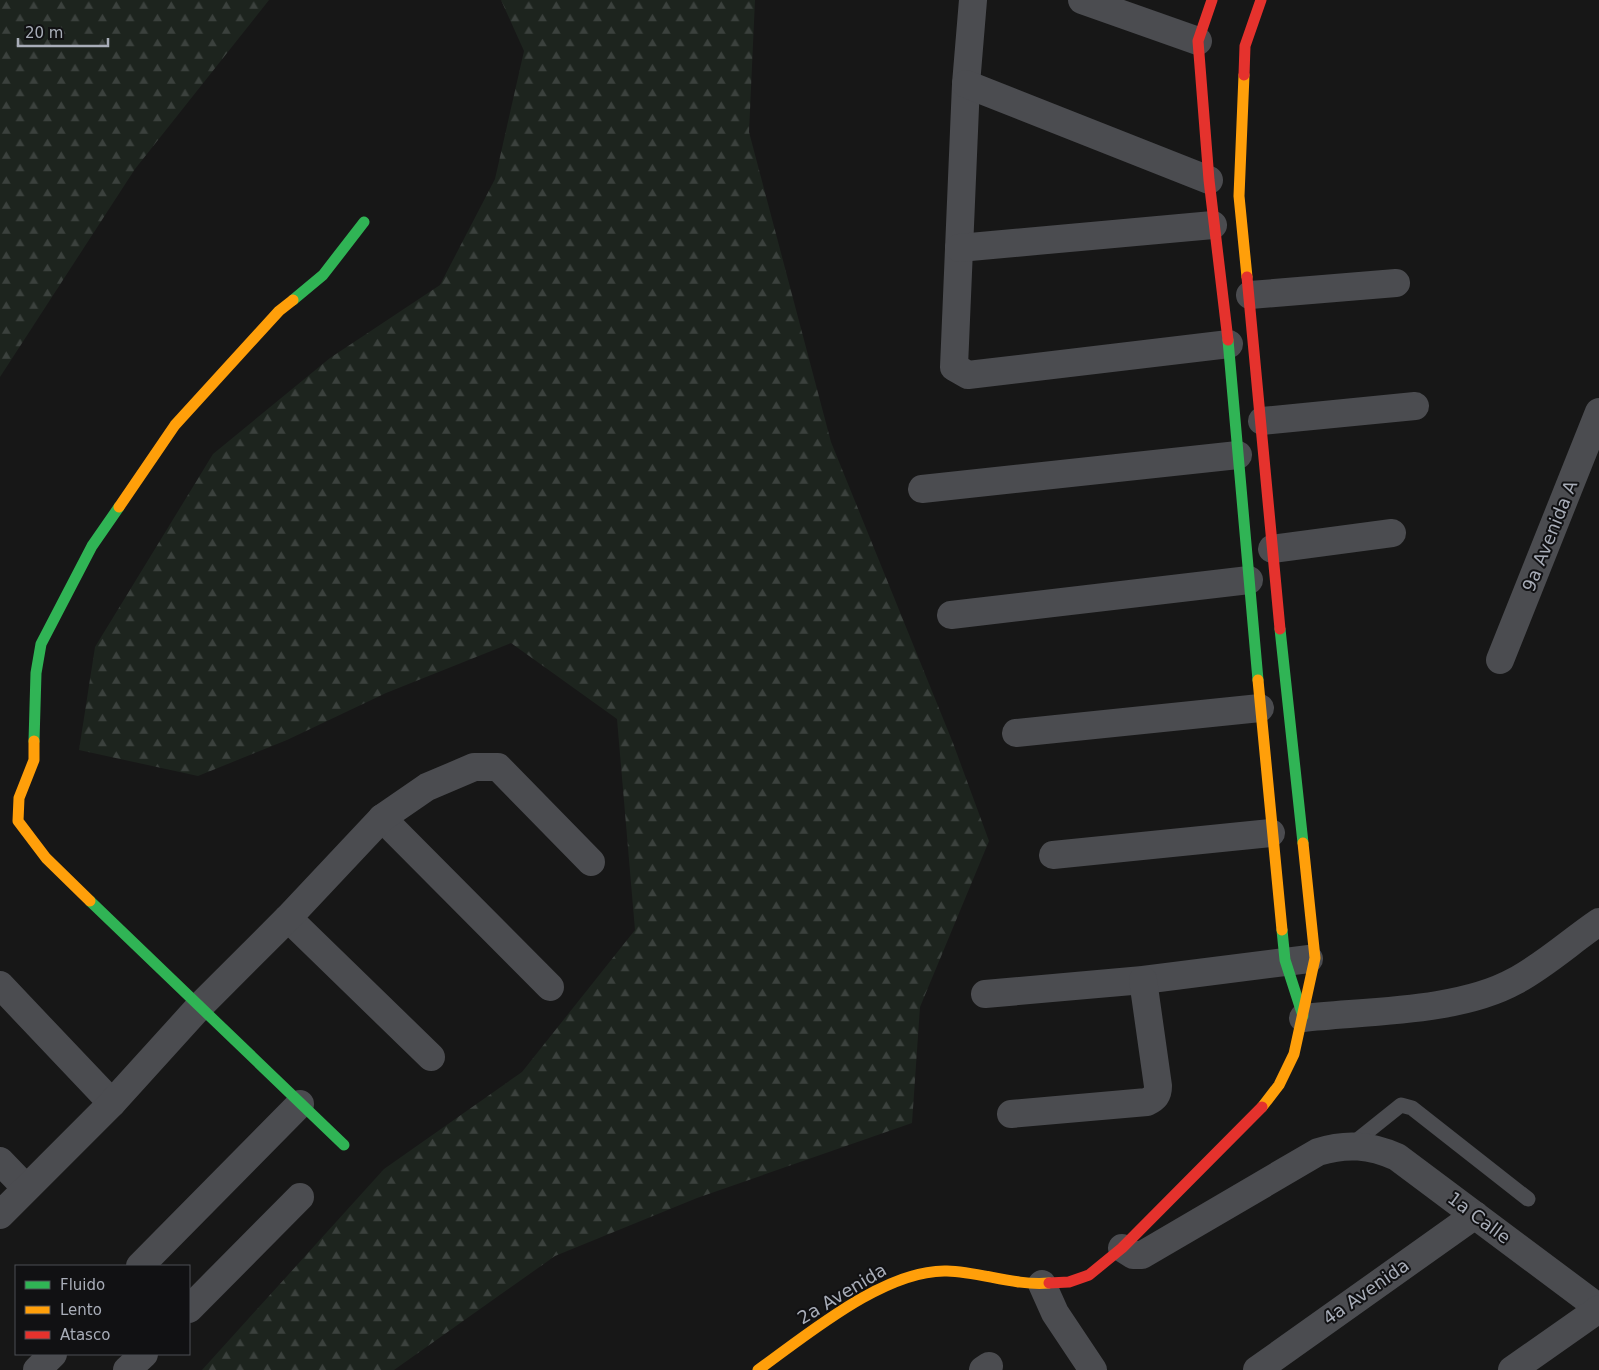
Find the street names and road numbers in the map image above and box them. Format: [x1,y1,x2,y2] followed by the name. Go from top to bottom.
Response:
[1518,476,1582,594] street label: 9a Avenida A
[1444,1187,1515,1248] street label: 1a Calle
[1319,1254,1413,1329] street label: 4a Avenida
[793,1259,890,1328] street label: 2a Avenida

